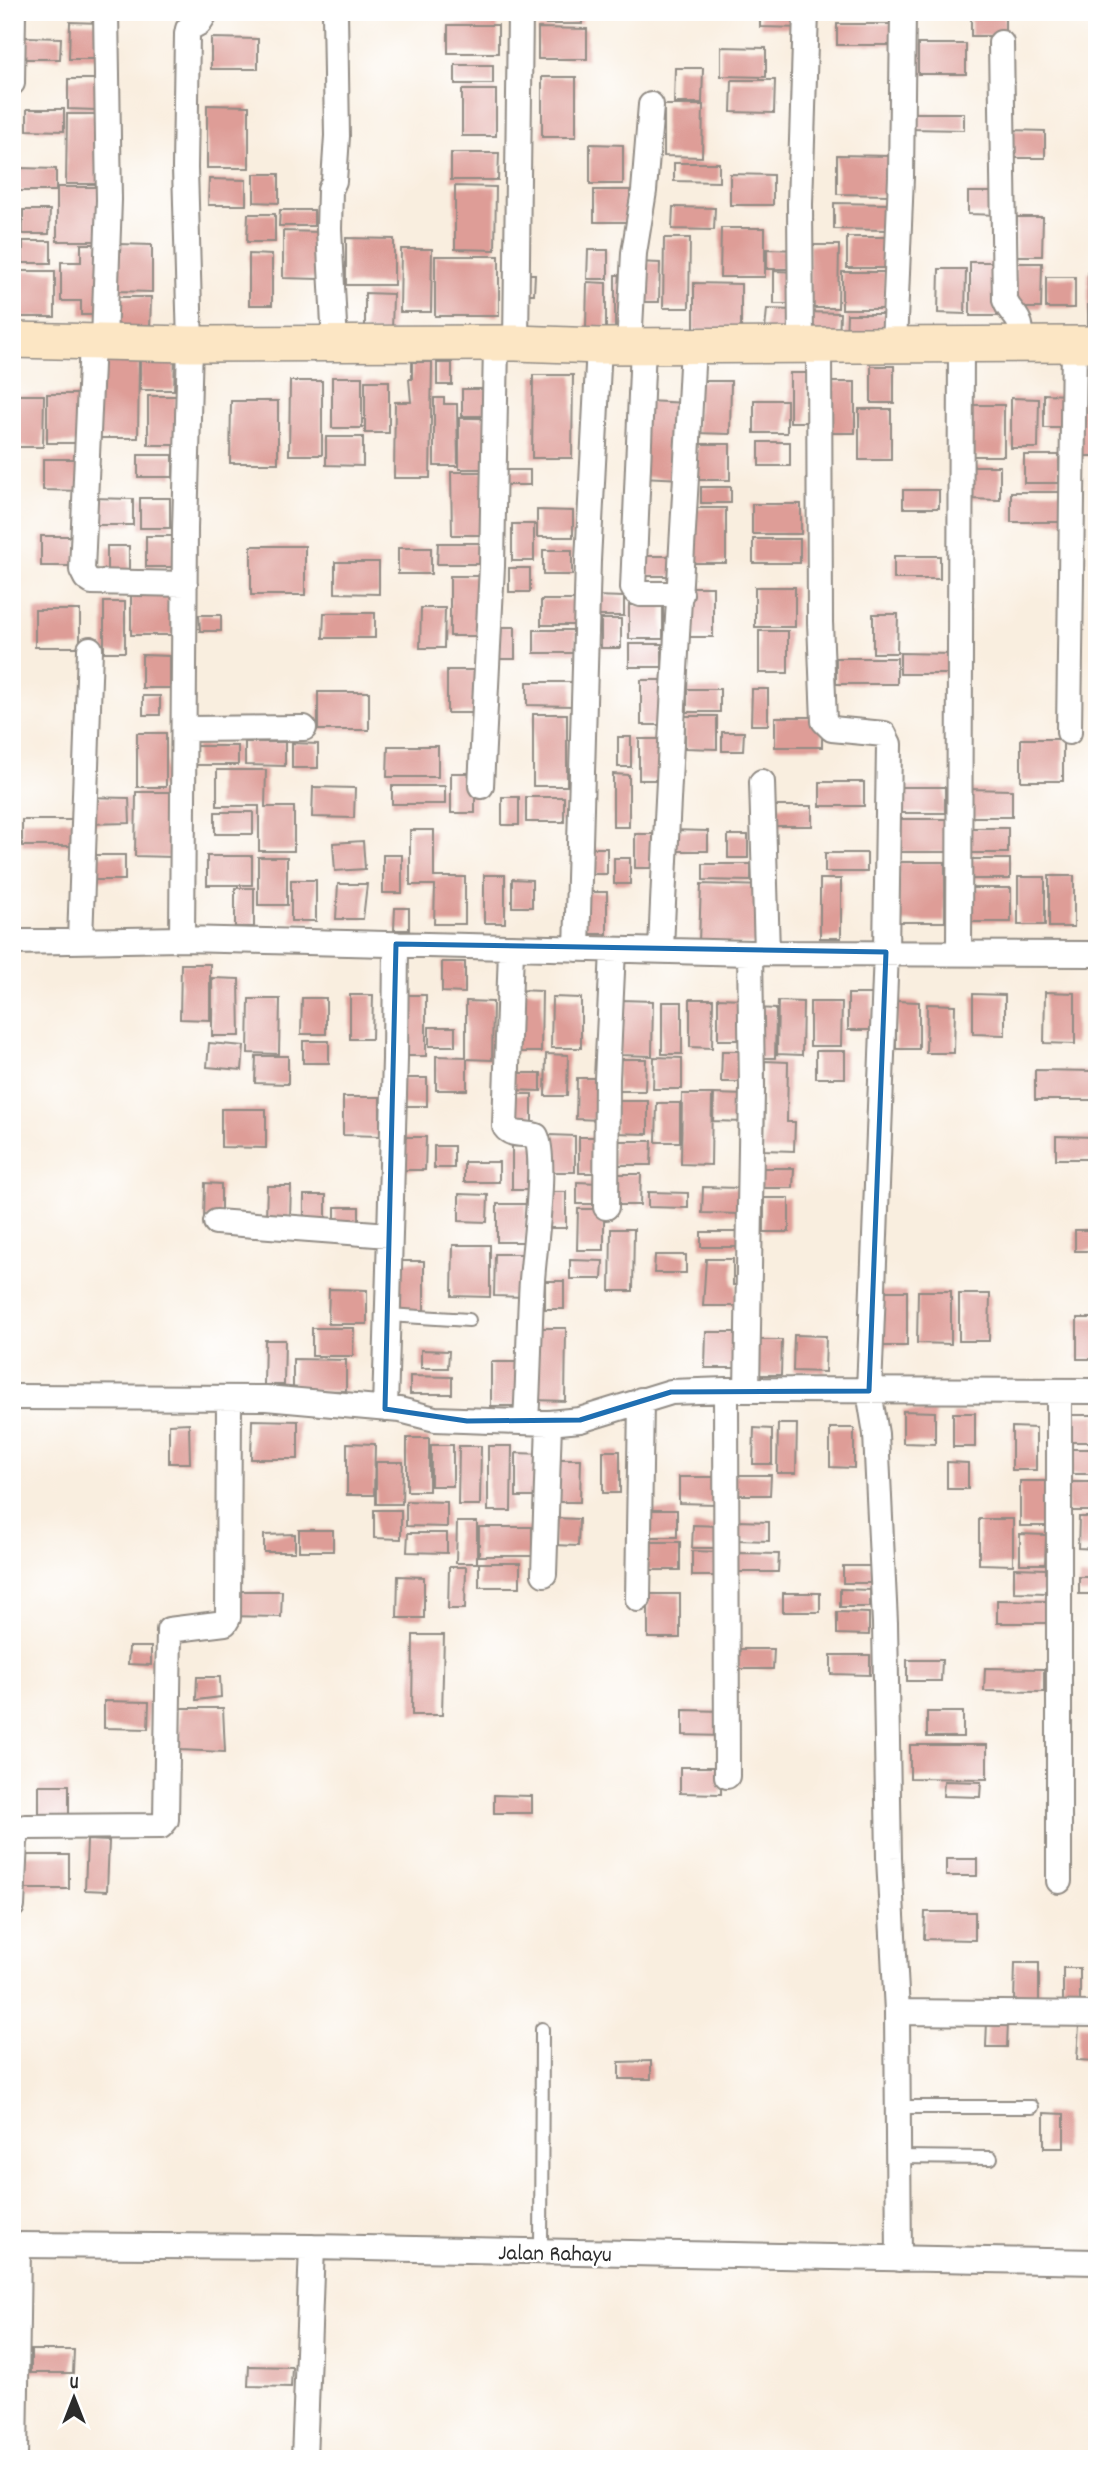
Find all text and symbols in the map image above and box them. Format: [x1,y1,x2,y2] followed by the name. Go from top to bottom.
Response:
[498,2238,612,2273] street label: Jalan Rahayu
[38,2362,108,2432] north arrow
[69,2371,79,2398] text: U

